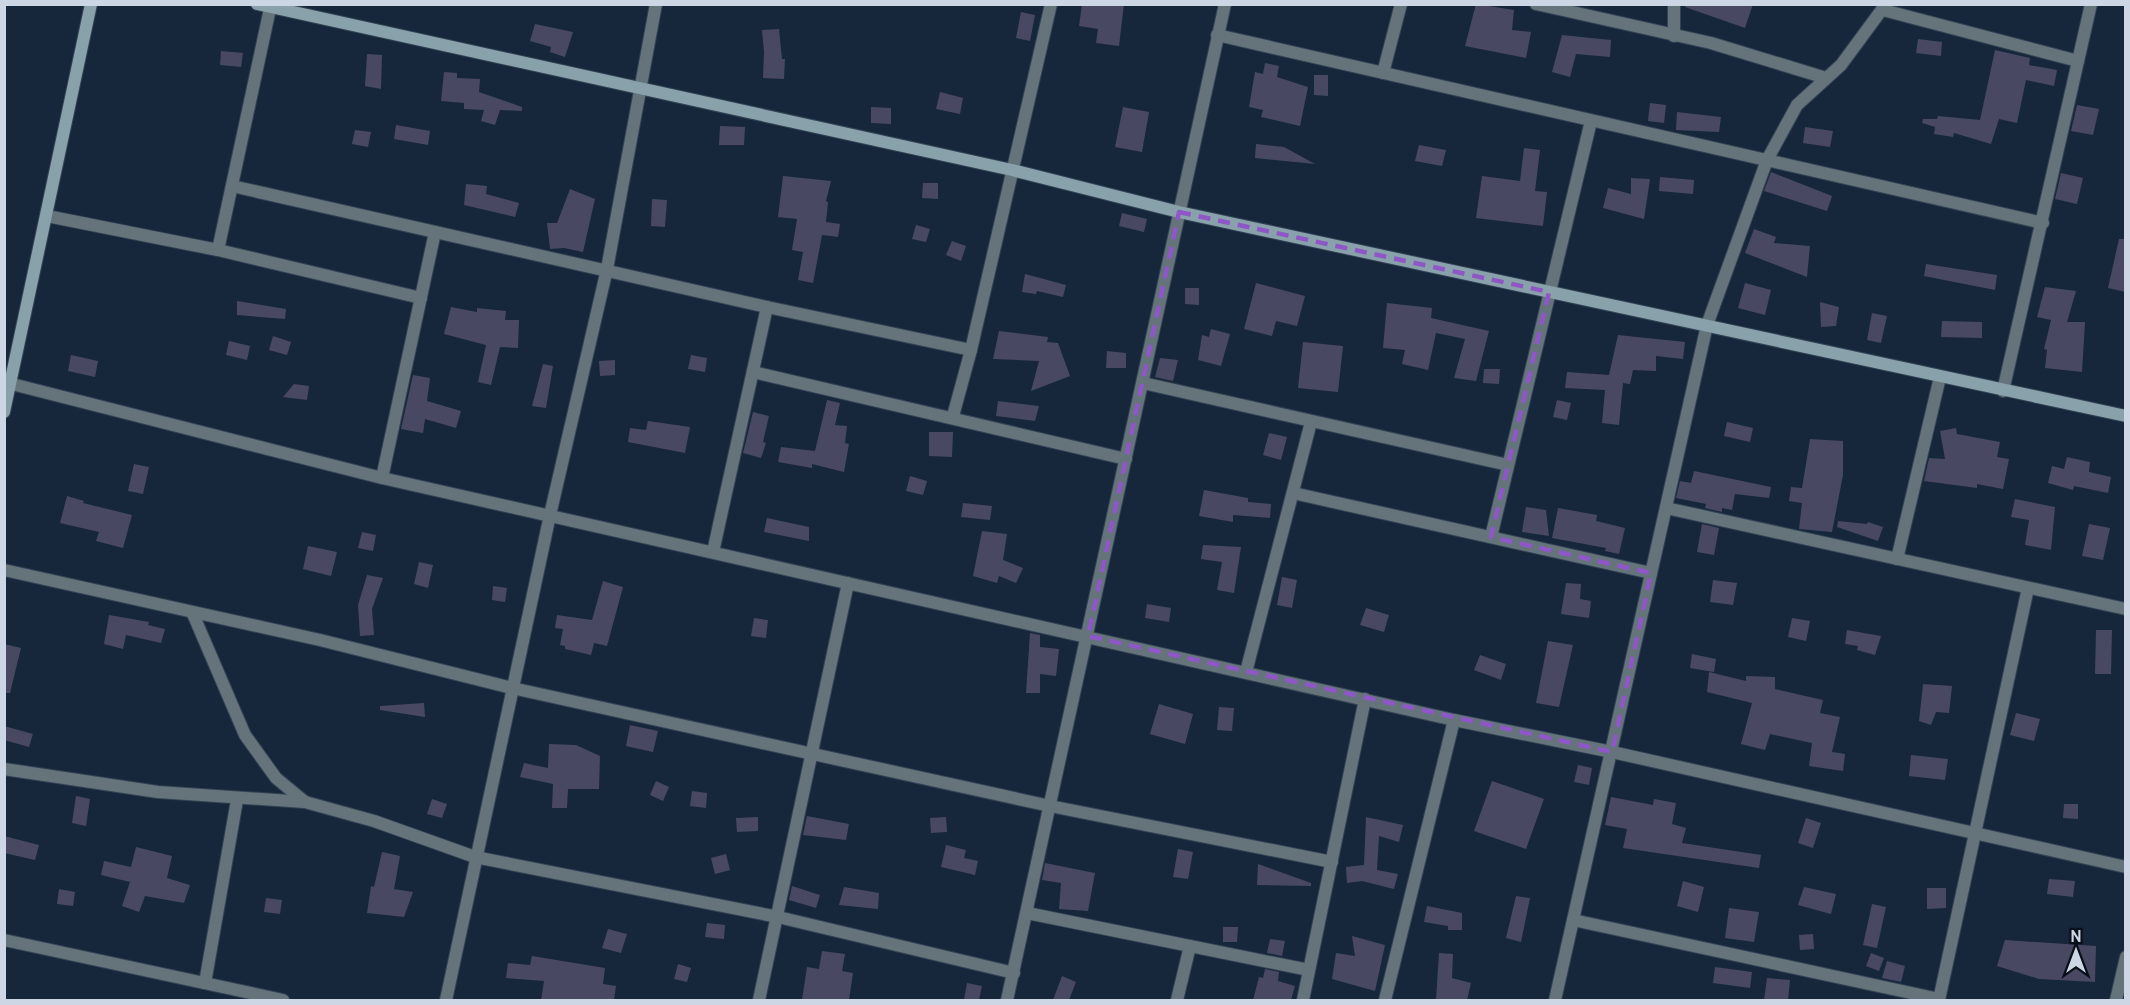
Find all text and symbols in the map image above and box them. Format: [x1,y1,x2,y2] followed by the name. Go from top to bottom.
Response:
[2046,921,2106,981] north arrow
[2070,928,2082,948] text: N

